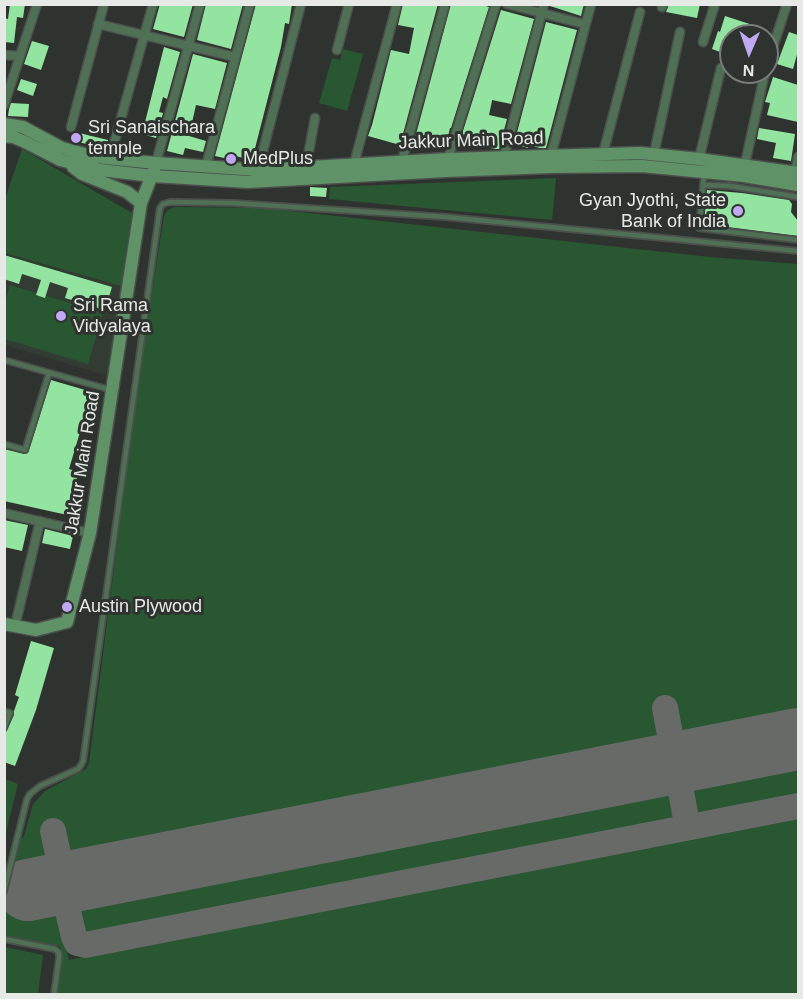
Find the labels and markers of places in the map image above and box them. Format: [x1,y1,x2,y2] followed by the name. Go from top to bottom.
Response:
[88,117,215,160] place label: Sri Sanaischara temple
[69,131,83,145] marker: Sri Sanaischara temple
[243,148,313,170] place label: MedPlus
[224,152,238,166] marker: MedPlus
[579,190,726,232] place label: Gyan Jyothi, State Bank of India
[731,204,745,218] marker: Gyan Jyothi, State Bank of India
[73,295,151,338] place label: Sri Rama Vidyalaya
[54,309,68,323] marker: Sri Rama Vidyalaya
[79,596,202,618] place label: Austin Plywood
[60,600,74,614] marker: Austin Plywood

